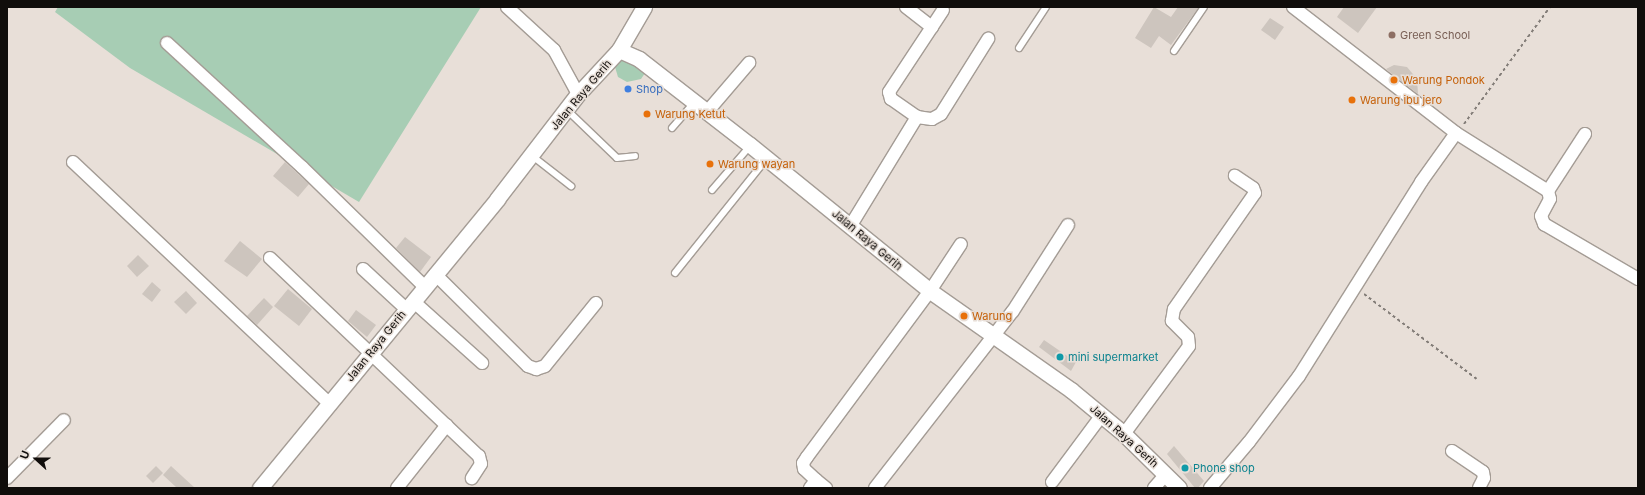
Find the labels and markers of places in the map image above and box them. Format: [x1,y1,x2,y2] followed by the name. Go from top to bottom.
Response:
[1400,28,1470,42] place label: Green School
[1387,30,1397,40] marker: Green School
[1402,73,1485,87] place label: Warung Pondok
[1389,75,1399,85] marker: Warung Pondok
[636,82,663,96] place label: Shop
[623,84,633,94] marker: Shop
[1360,93,1442,107] place label: Warung ibu jero
[1347,95,1357,105] marker: Warung ibu jero
[655,107,726,121] place label: Warung Ketut
[642,109,652,119] marker: Warung Ketut
[718,157,795,171] place label: Warung wayan
[705,159,715,169] marker: Warung wayan
[972,309,1012,323] place label: Warung
[959,311,969,321] marker: Warung
[1068,350,1158,364] place label: mini supermarket
[1055,352,1065,362] marker: mini supermarket
[1193,461,1255,475] place label: Phone shop
[1180,463,1190,473] marker: Phone shop

